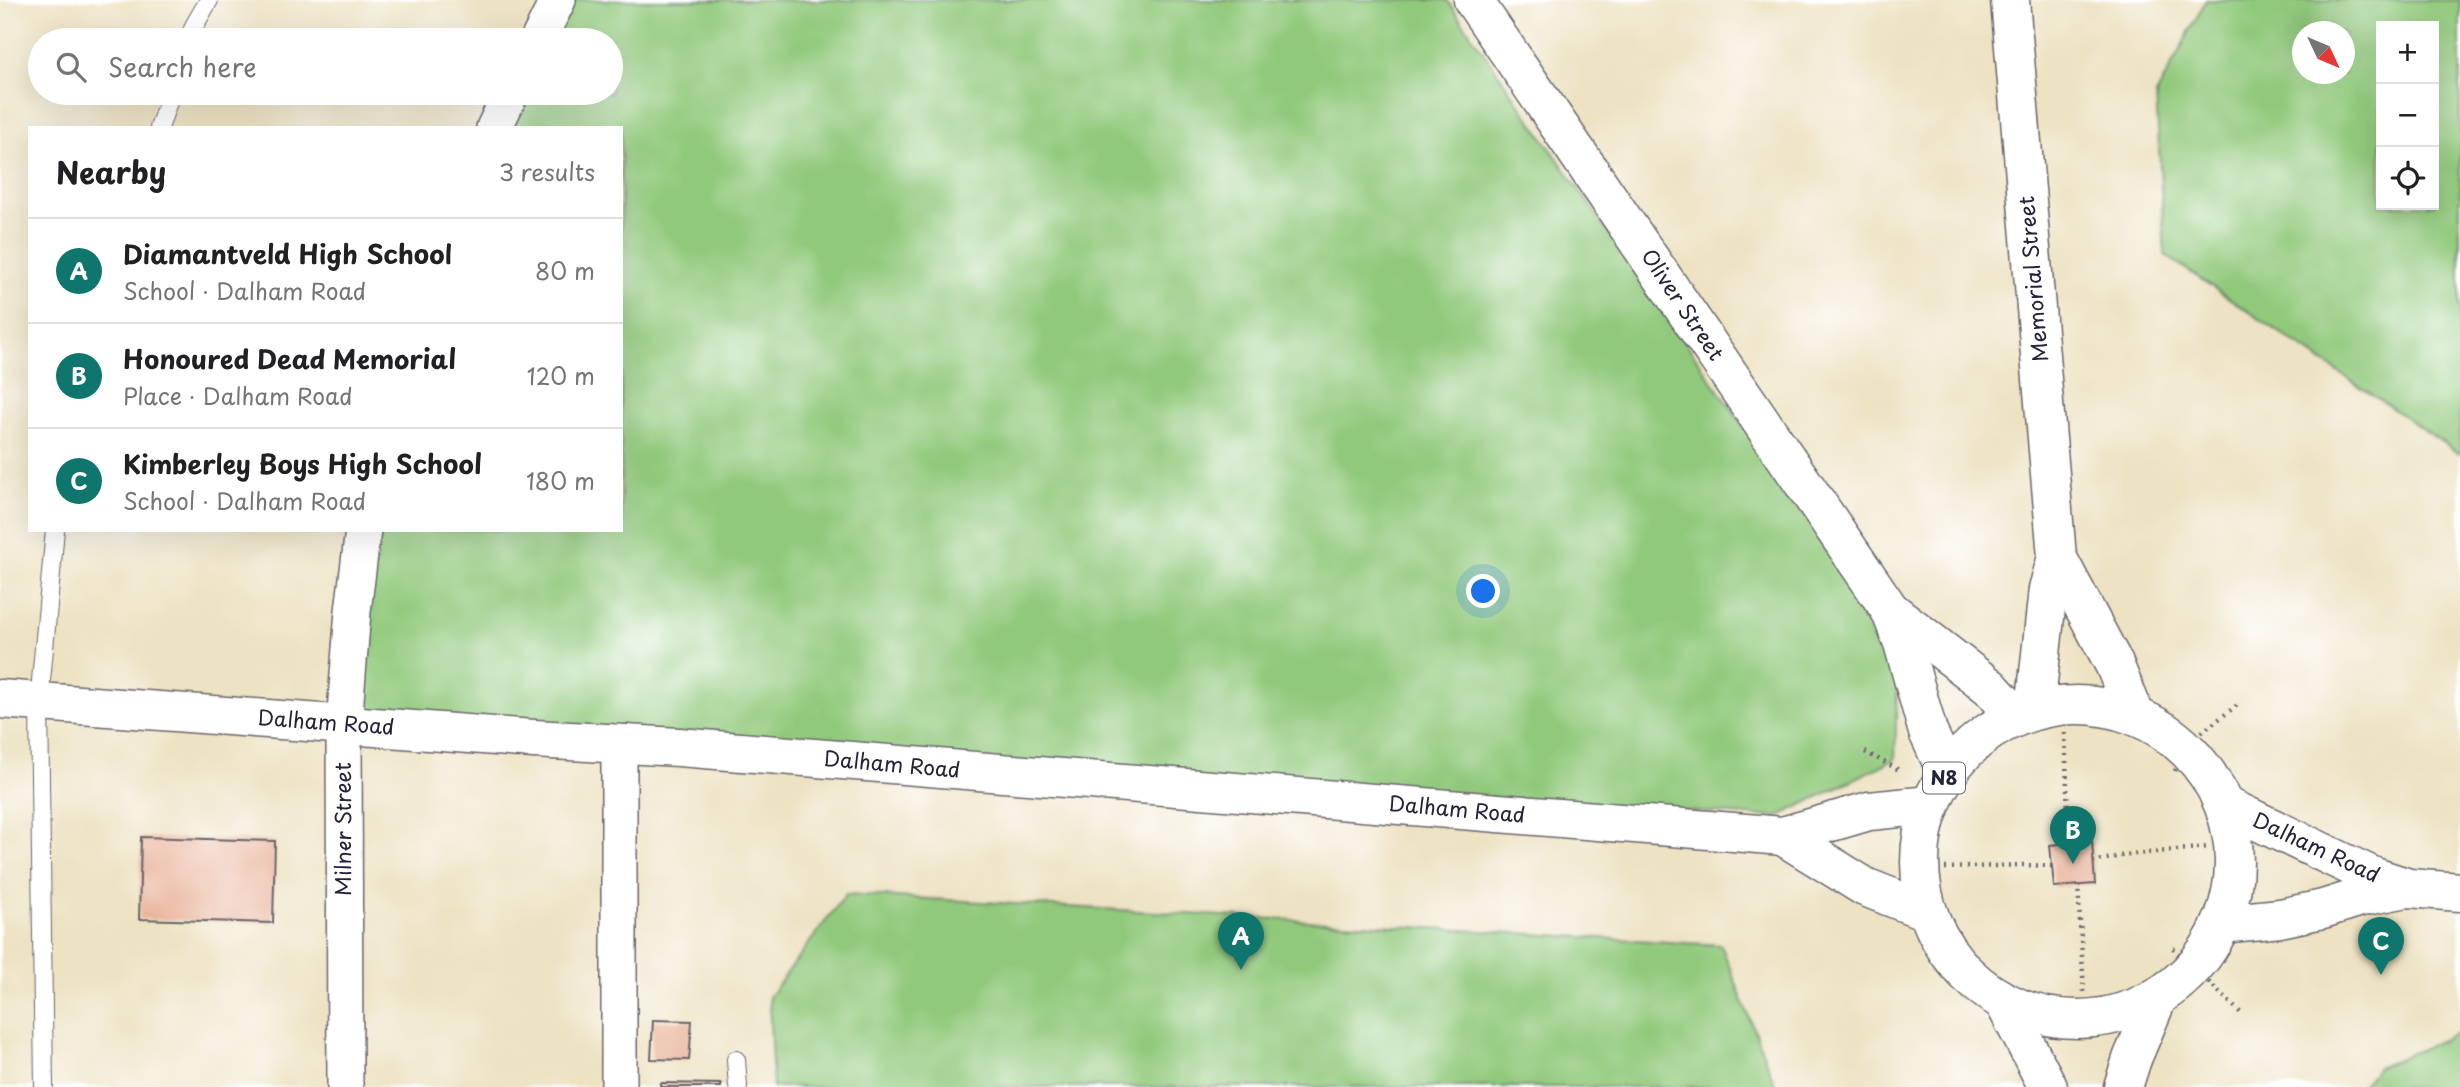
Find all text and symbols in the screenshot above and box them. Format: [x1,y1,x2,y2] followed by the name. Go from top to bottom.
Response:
[2292,21,2355,84] north arrow
[2376,21,2439,210] map controls
[2376,21,2439,84] button: +
[28,28,623,105] search box
[108,47,257,86] text: Search here
[52,48,90,86] icon: search
[2376,84,2439,147] button: −
[2376,147,2439,210] button: locate
[56,149,166,194] text: Nearby
[499,154,595,189] text: 3 results
[2009,195,2055,363] street label: Memorial Street
[123,234,452,273] text: Diamantveld High School
[1634,242,1733,366] street label: Oliver Street
[70,253,88,288] text: A
[535,253,595,288] text: 80 m
[123,273,366,308] text: School · Dalham Road
[123,339,456,378] text: Honoured Dead Memorial
[71,358,87,393] text: B
[527,358,595,393] text: 120 m
[123,378,353,413] text: Place · Dalham Road
[123,444,482,483] text: Kimberley Boys High School
[70,463,88,498] text: C
[526,463,595,498] text: 180 m
[123,483,366,518] text: School · Dalham Road
[1466,574,1500,608] your location
[257,700,396,742] street label: Dalham Road
[823,741,962,785] street label: Dalham Road
[326,762,358,896] street label: Milner Street
[1923,762,1965,793] road number: N8
[1388,786,1527,830] street label: Dalham Road
[2248,803,2386,890] street label: Dalham Road
[2050,806,2096,864] pin: B
[1218,912,1264,970] pin: A
[2358,917,2404,975] pin: C

